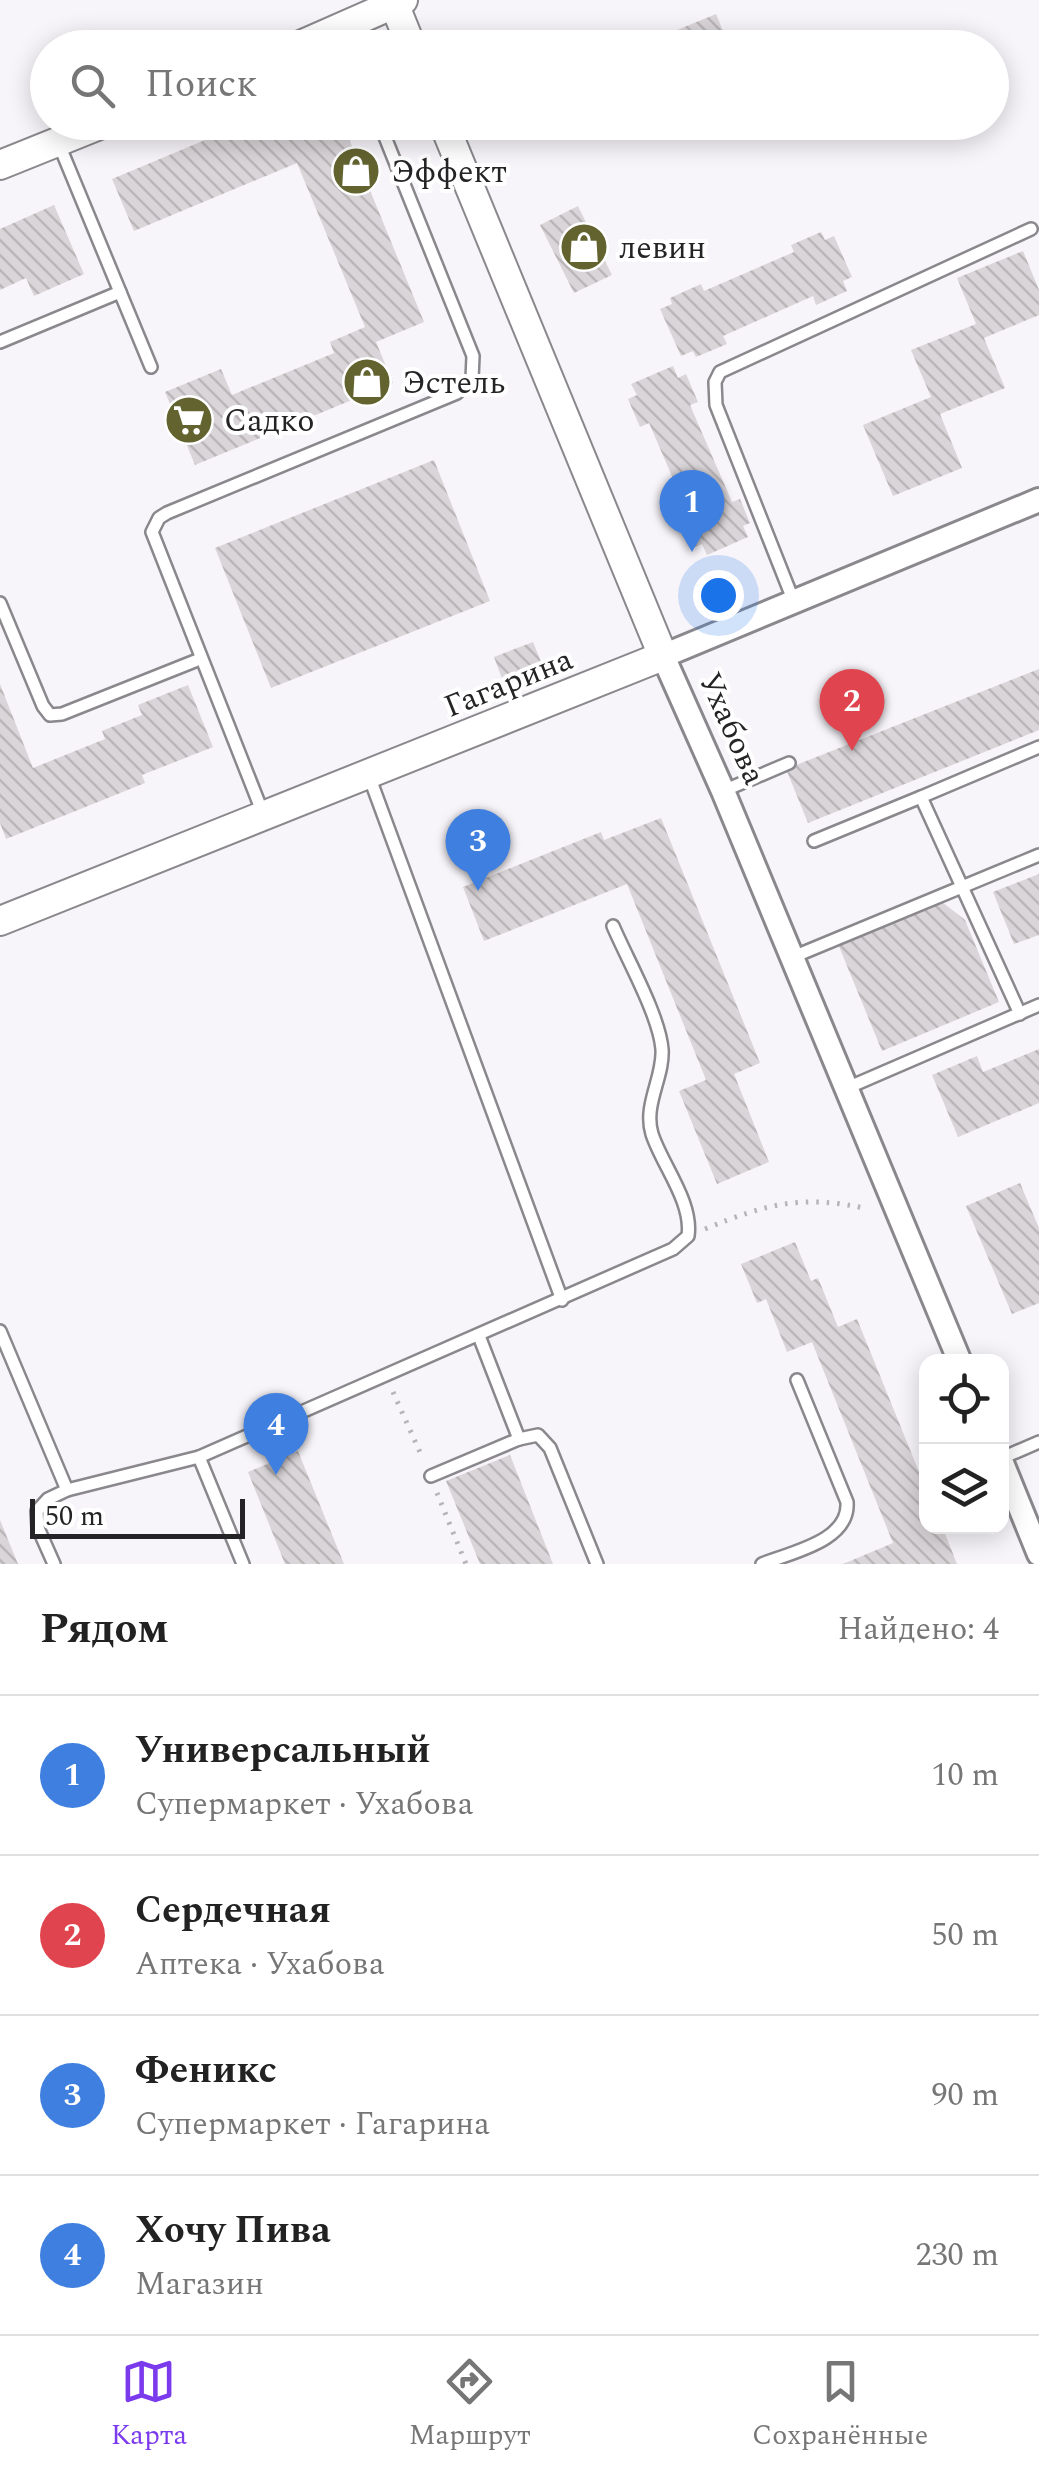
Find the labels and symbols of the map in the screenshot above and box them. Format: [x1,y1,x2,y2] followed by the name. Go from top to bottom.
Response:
[330,145,382,197] shop icon: Эффект
[391,148,507,197] place label: Эффект
[558,221,610,273] shop icon: левин
[619,224,706,273] place label: левин
[341,356,393,408] shop icon: Эстель
[402,359,505,408] place label: Эстель
[163,394,215,446] supermarket icon: Садко
[224,397,315,446] place label: Садко
[660,470,724,552] pin: 1
[693,570,744,621] your location
[437,635,581,731] street label: Гагарина
[685,664,778,793] street label: Ухабова
[820,668,884,751] pin: 2
[446,808,510,891] pin: 3
[244,1392,308,1475] pin: 4
[30,1494,245,1538] scale bar

